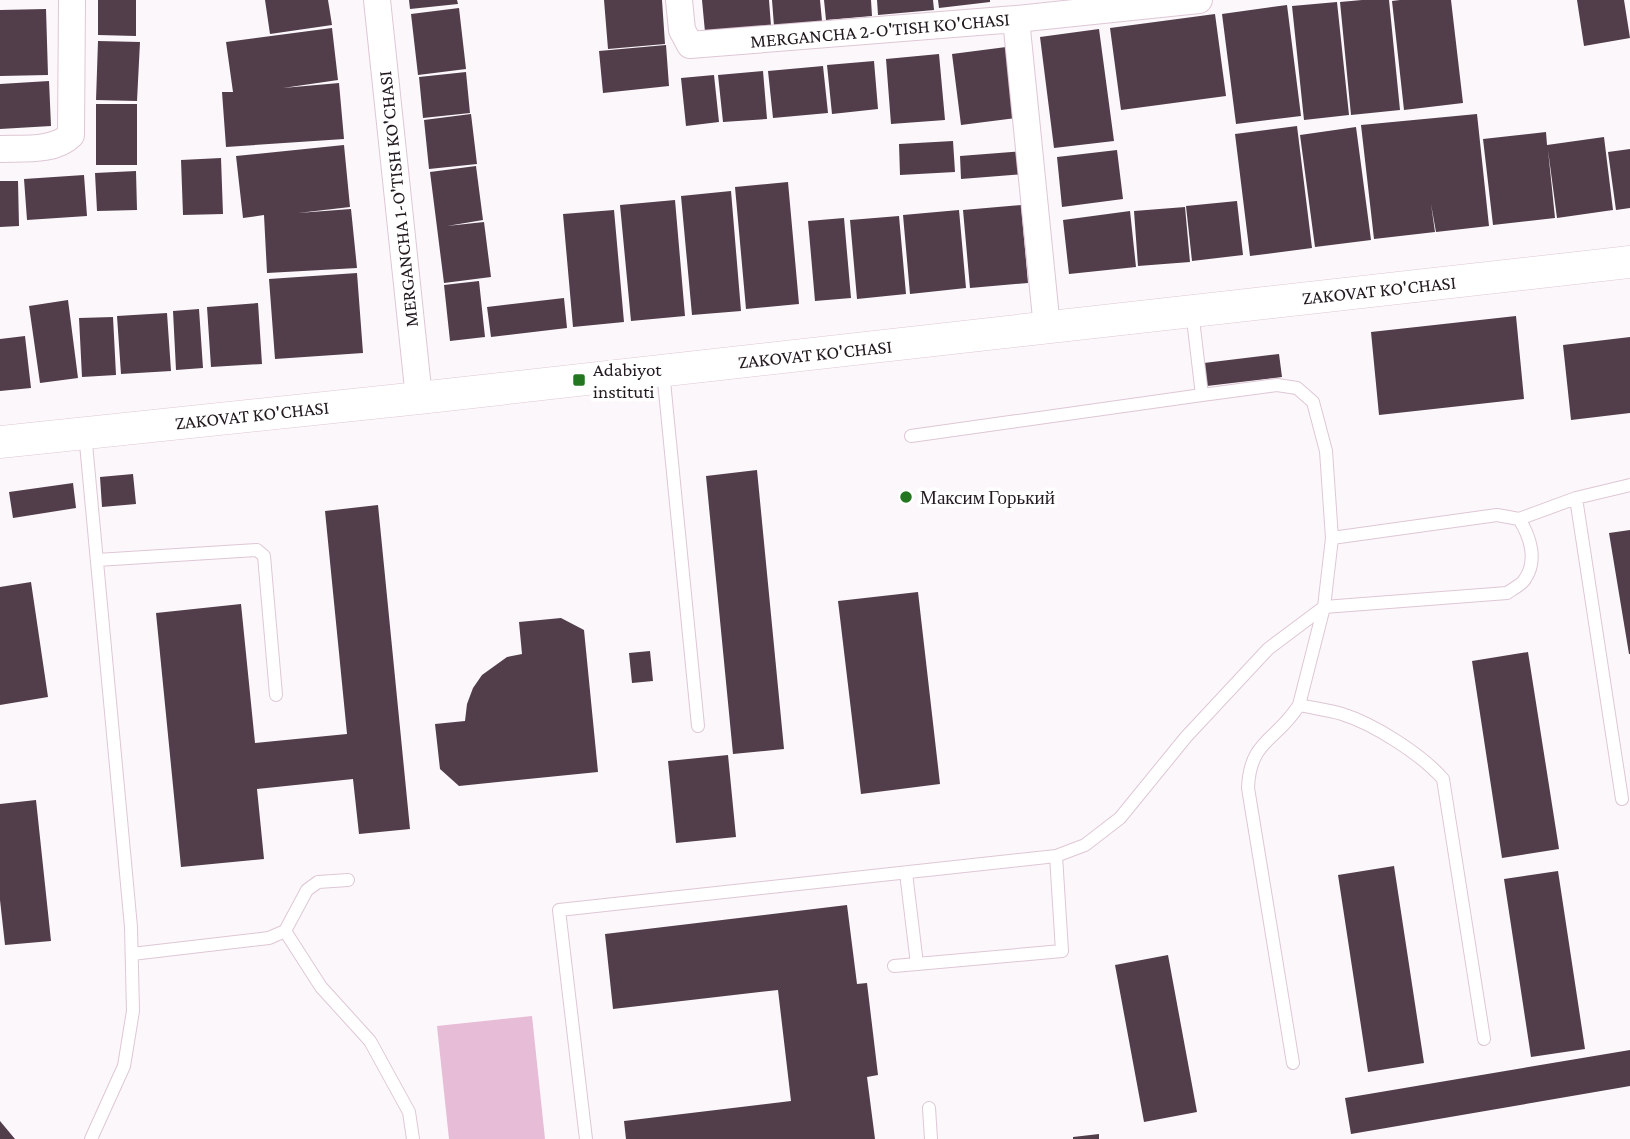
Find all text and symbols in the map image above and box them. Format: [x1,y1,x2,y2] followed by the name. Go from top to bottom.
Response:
[749,8,1011,52] street label: MERGANCHA 2-O'TISH KO'CHASI
[374,70,422,328] street label: MERGANCHA 1-O'TISH KO'CHASI
[1301,271,1457,309] street label: ZAKOVAT KO'CHASI
[737,335,893,373] street label: ZAKOVAT KO'CHASI
[593,359,662,402] place label: Adabiyot instituti
[571,372,587,388] marker: Adabiyot instituti
[174,396,330,434] street label: ZAKOVAT KO'CHASI
[920,487,1055,508] place label: Максим Горький
[898,489,914,505] marker: Максим Горький

